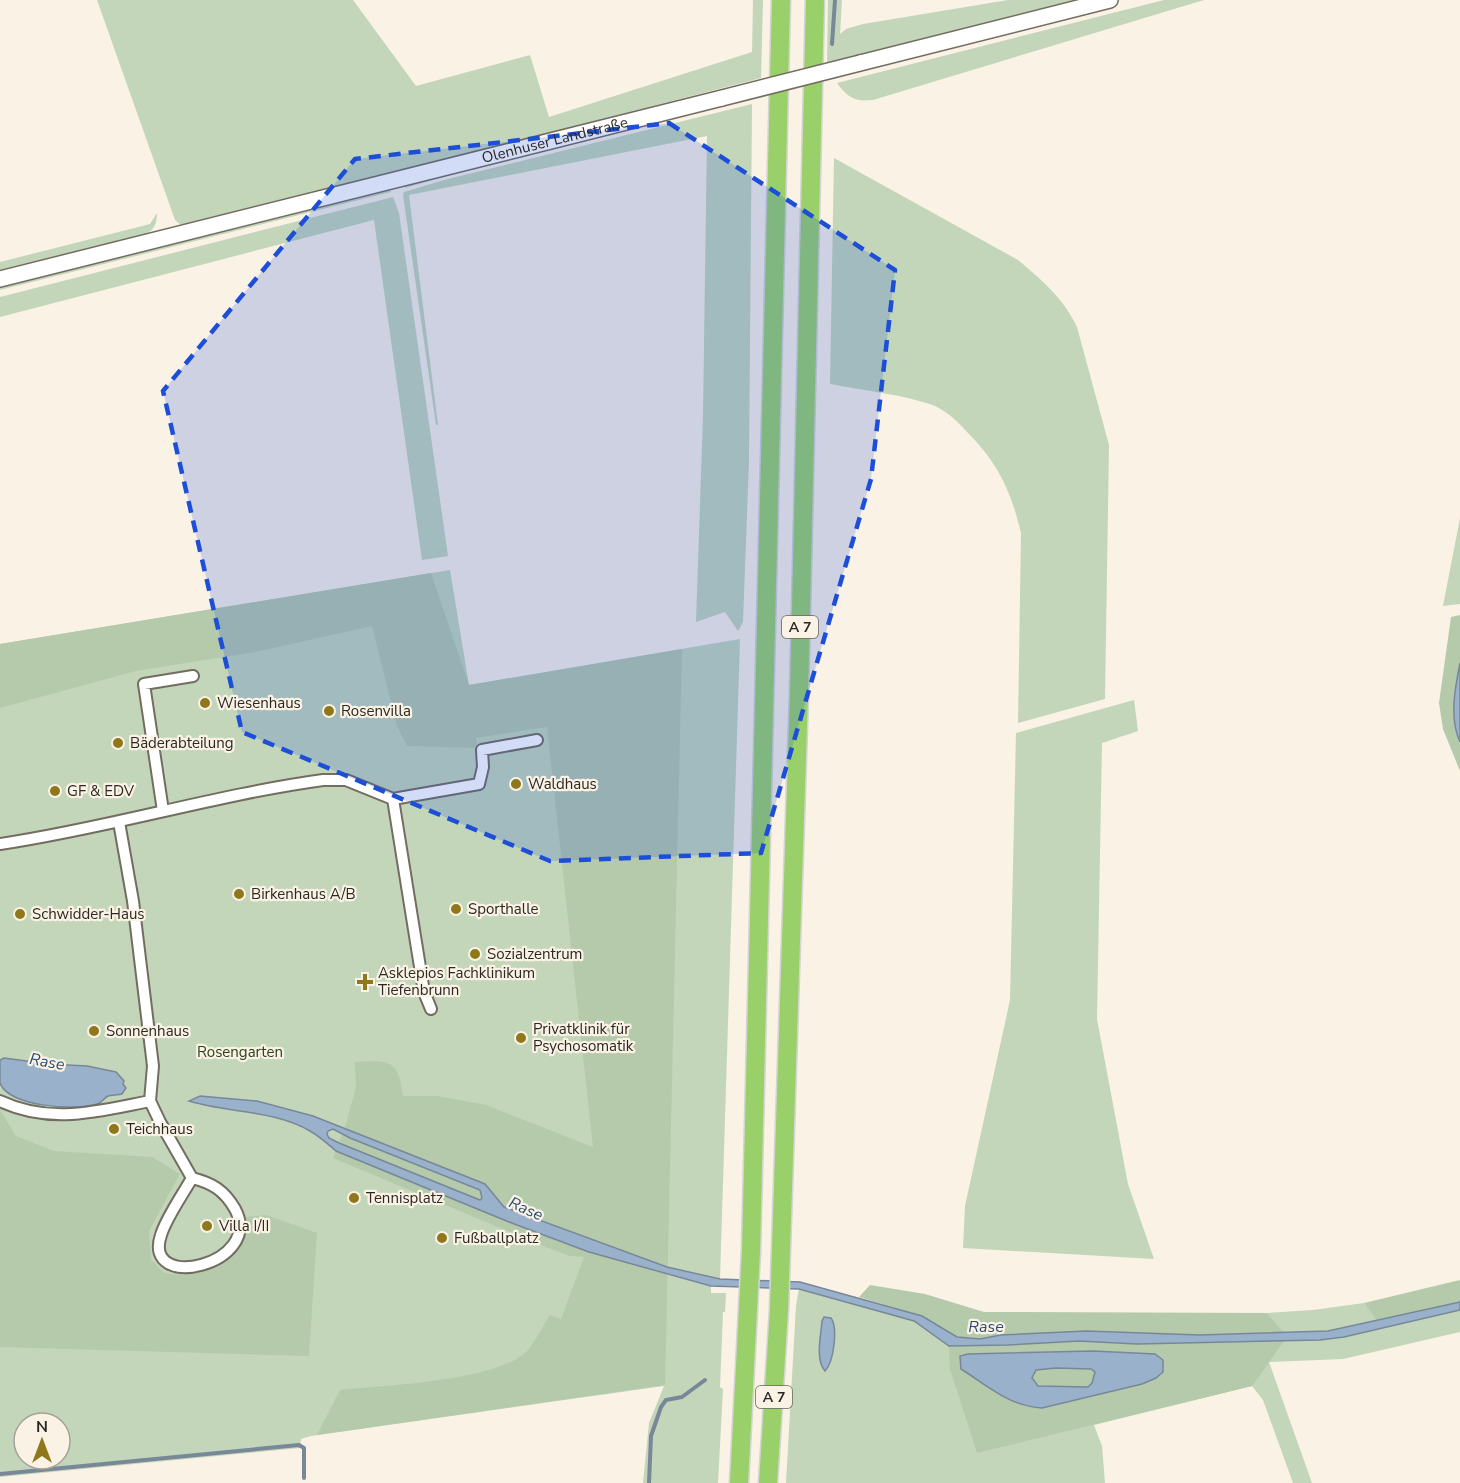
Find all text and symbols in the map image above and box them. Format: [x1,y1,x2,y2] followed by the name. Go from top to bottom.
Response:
[480,112,630,168] street label: Olenhuser Landstraße
[782,616,818,638] road number: A 7
[217,693,301,713] place label: Wiesenhaus
[198,696,212,710] marker: Wiesenhaus
[341,701,411,721] place label: Rosenvilla
[322,704,336,718] marker: Rosenvilla
[130,733,234,753] place label: Bäderabteilung
[111,736,125,750] marker: Bäderabteilung
[528,774,597,794] place label: Waldhaus
[509,777,523,791] marker: Waldhaus
[67,781,135,801] place label: GF & EDV
[48,784,62,798] marker: GF & EDV
[251,884,356,904] place label: Birkenhaus A/B
[232,887,246,901] marker: Birkenhaus A/B
[468,899,539,919] place label: Sporthalle
[449,902,463,916] marker: Sporthalle
[32,904,145,924] place label: Schwidder-Haus
[13,907,27,921] marker: Schwidder-Haus
[487,944,582,964] place label: Sozialzentrum
[468,947,482,961] marker: Sozialzentrum
[378,963,535,1000] place label: Asklepios Fachklinikum Tiefenbrunn
[356,973,374,991] marker: Asklepios Fachklinikum Tiefenbrunn
[533,1019,634,1056] place label: Privatklinik für Psychosomatik
[106,1021,189,1041] place label: Sonnenhaus
[87,1024,101,1038] marker: Sonnenhaus
[514,1031,528,1045] marker: Privatklinik für Psychosomatik
[197,1042,283,1062] park label: Rosengarten
[28,1048,67,1076] water label: Rase
[126,1119,193,1139] place label: Teichhaus
[107,1122,121,1136] marker: Teichhaus
[366,1188,443,1208] place label: Tennisplatz
[347,1191,361,1205] marker: Tennisplatz
[505,1192,547,1226] water label: Rase
[218,1216,269,1236] place label: Villa I/II
[200,1219,214,1233] marker: Villa I/II
[454,1228,539,1248] place label: Fußballplatz
[435,1231,449,1245] marker: Fußballplatz
[968,1316,1004,1338] water label: Rase
[756,1386,792,1408] road number: A 7
[12,1411,72,1471] north arrow
[36,1416,48,1438] text: N

